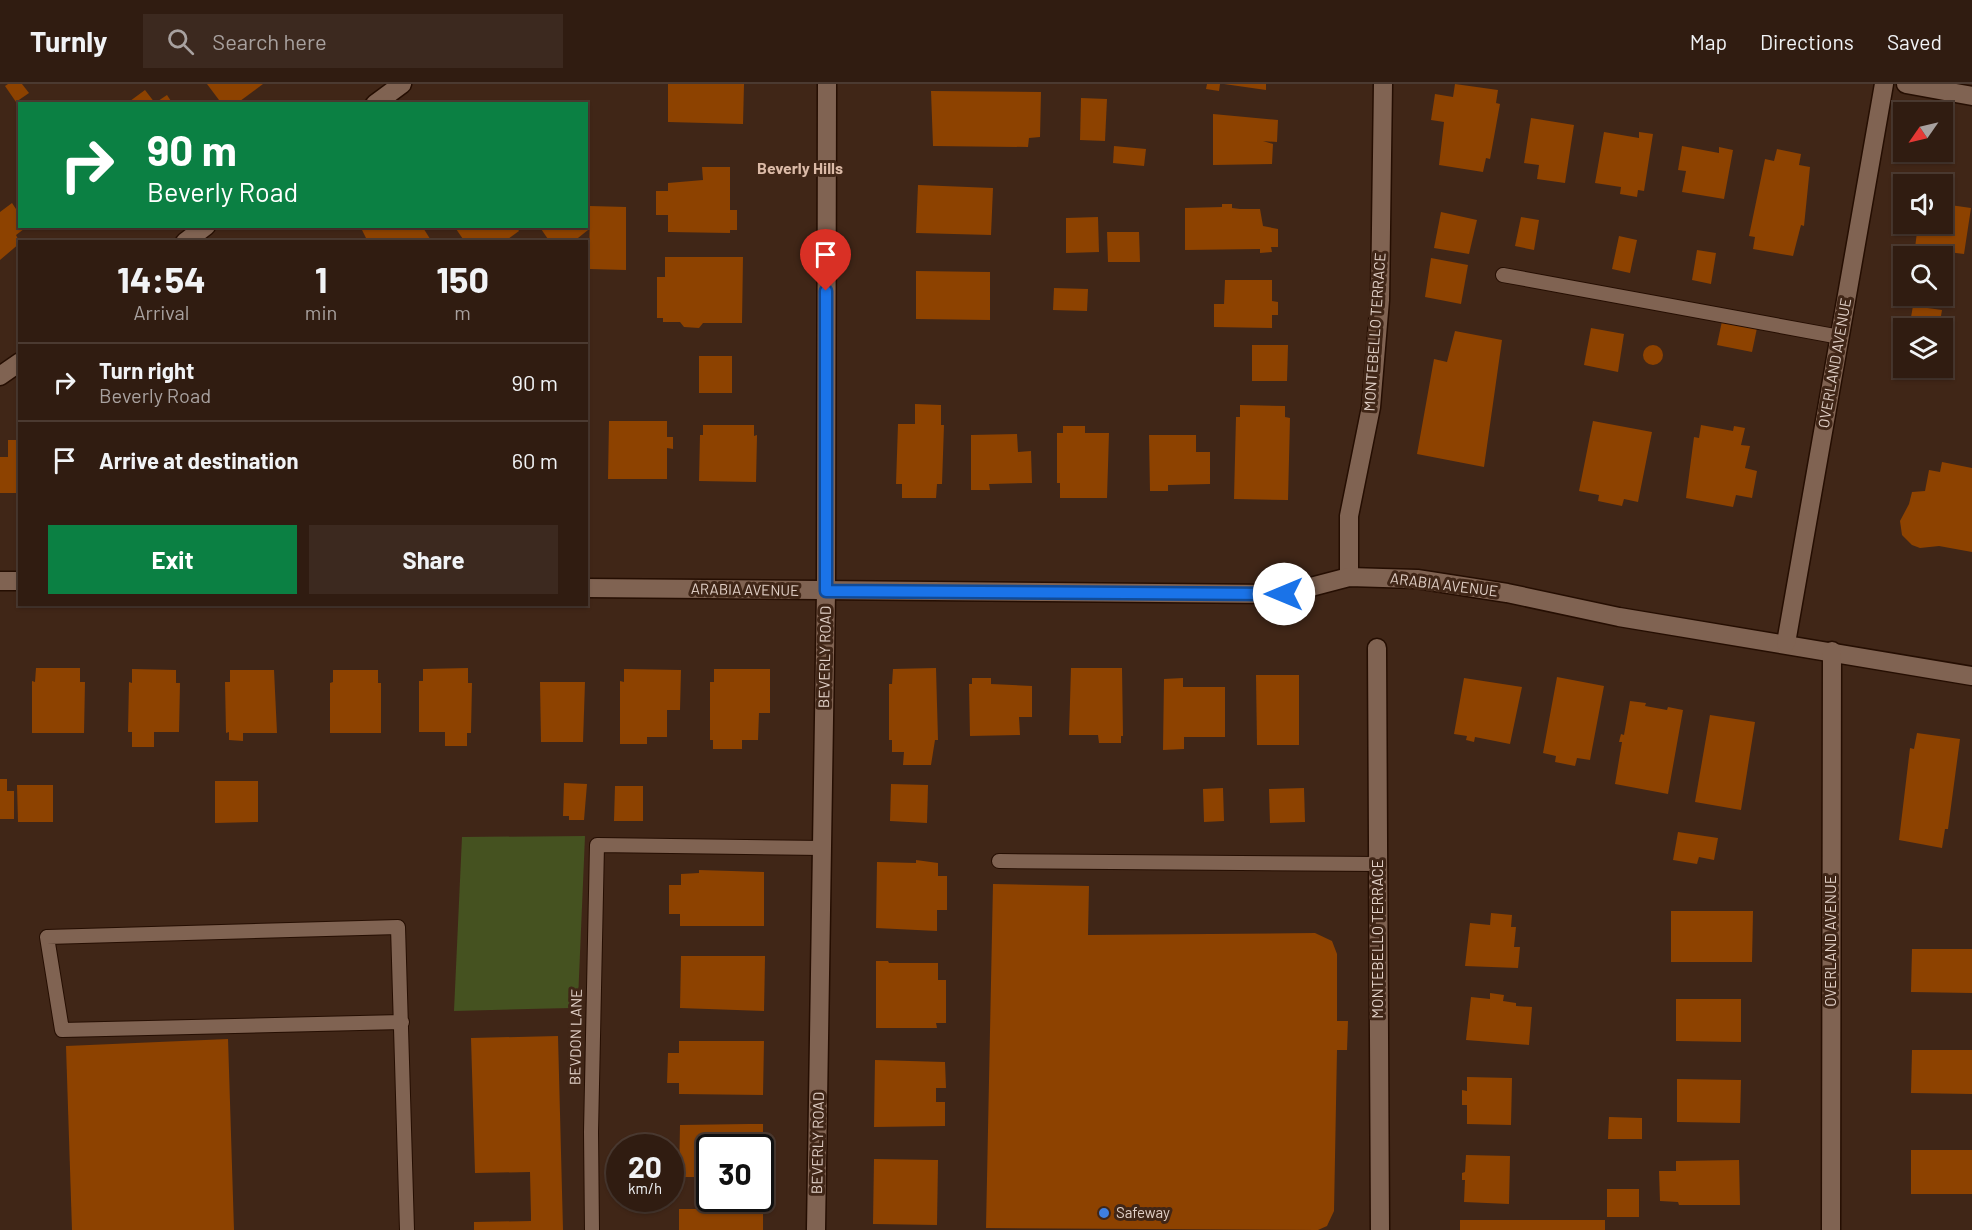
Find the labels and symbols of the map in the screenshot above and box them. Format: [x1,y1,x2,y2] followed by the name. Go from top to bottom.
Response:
[1893,102,1953,162] north arrow
[757,158,843,177] district label: Beverly Hills
[800,229,851,291] pin
[1359,252,1389,412] street label: MONTEBELLO TERRACE
[1814,296,1854,429] street label: OVERLAND AVENUE
[1252,562,1316,626] position arrow
[1389,568,1499,600] street label: ARABIA AVENUE
[691,579,799,599] street label: ARABIA AVENUE
[814,606,834,708] street label: BEVERLY ROAD
[1368,859,1386,1019] street label: MONTEBELLO TERRACE
[1821,875,1839,1007] street label: OVERLAND AVENUE
[565,989,585,1085] street label: BEVDON LANE
[807,1092,827,1194] street label: BEVERLY ROAD
[696,1134,774,1212] speed limit sign: 30
[1116,1203,1170,1221] place label: Safeway
[1097,1206,1111,1220] marker: Safeway

